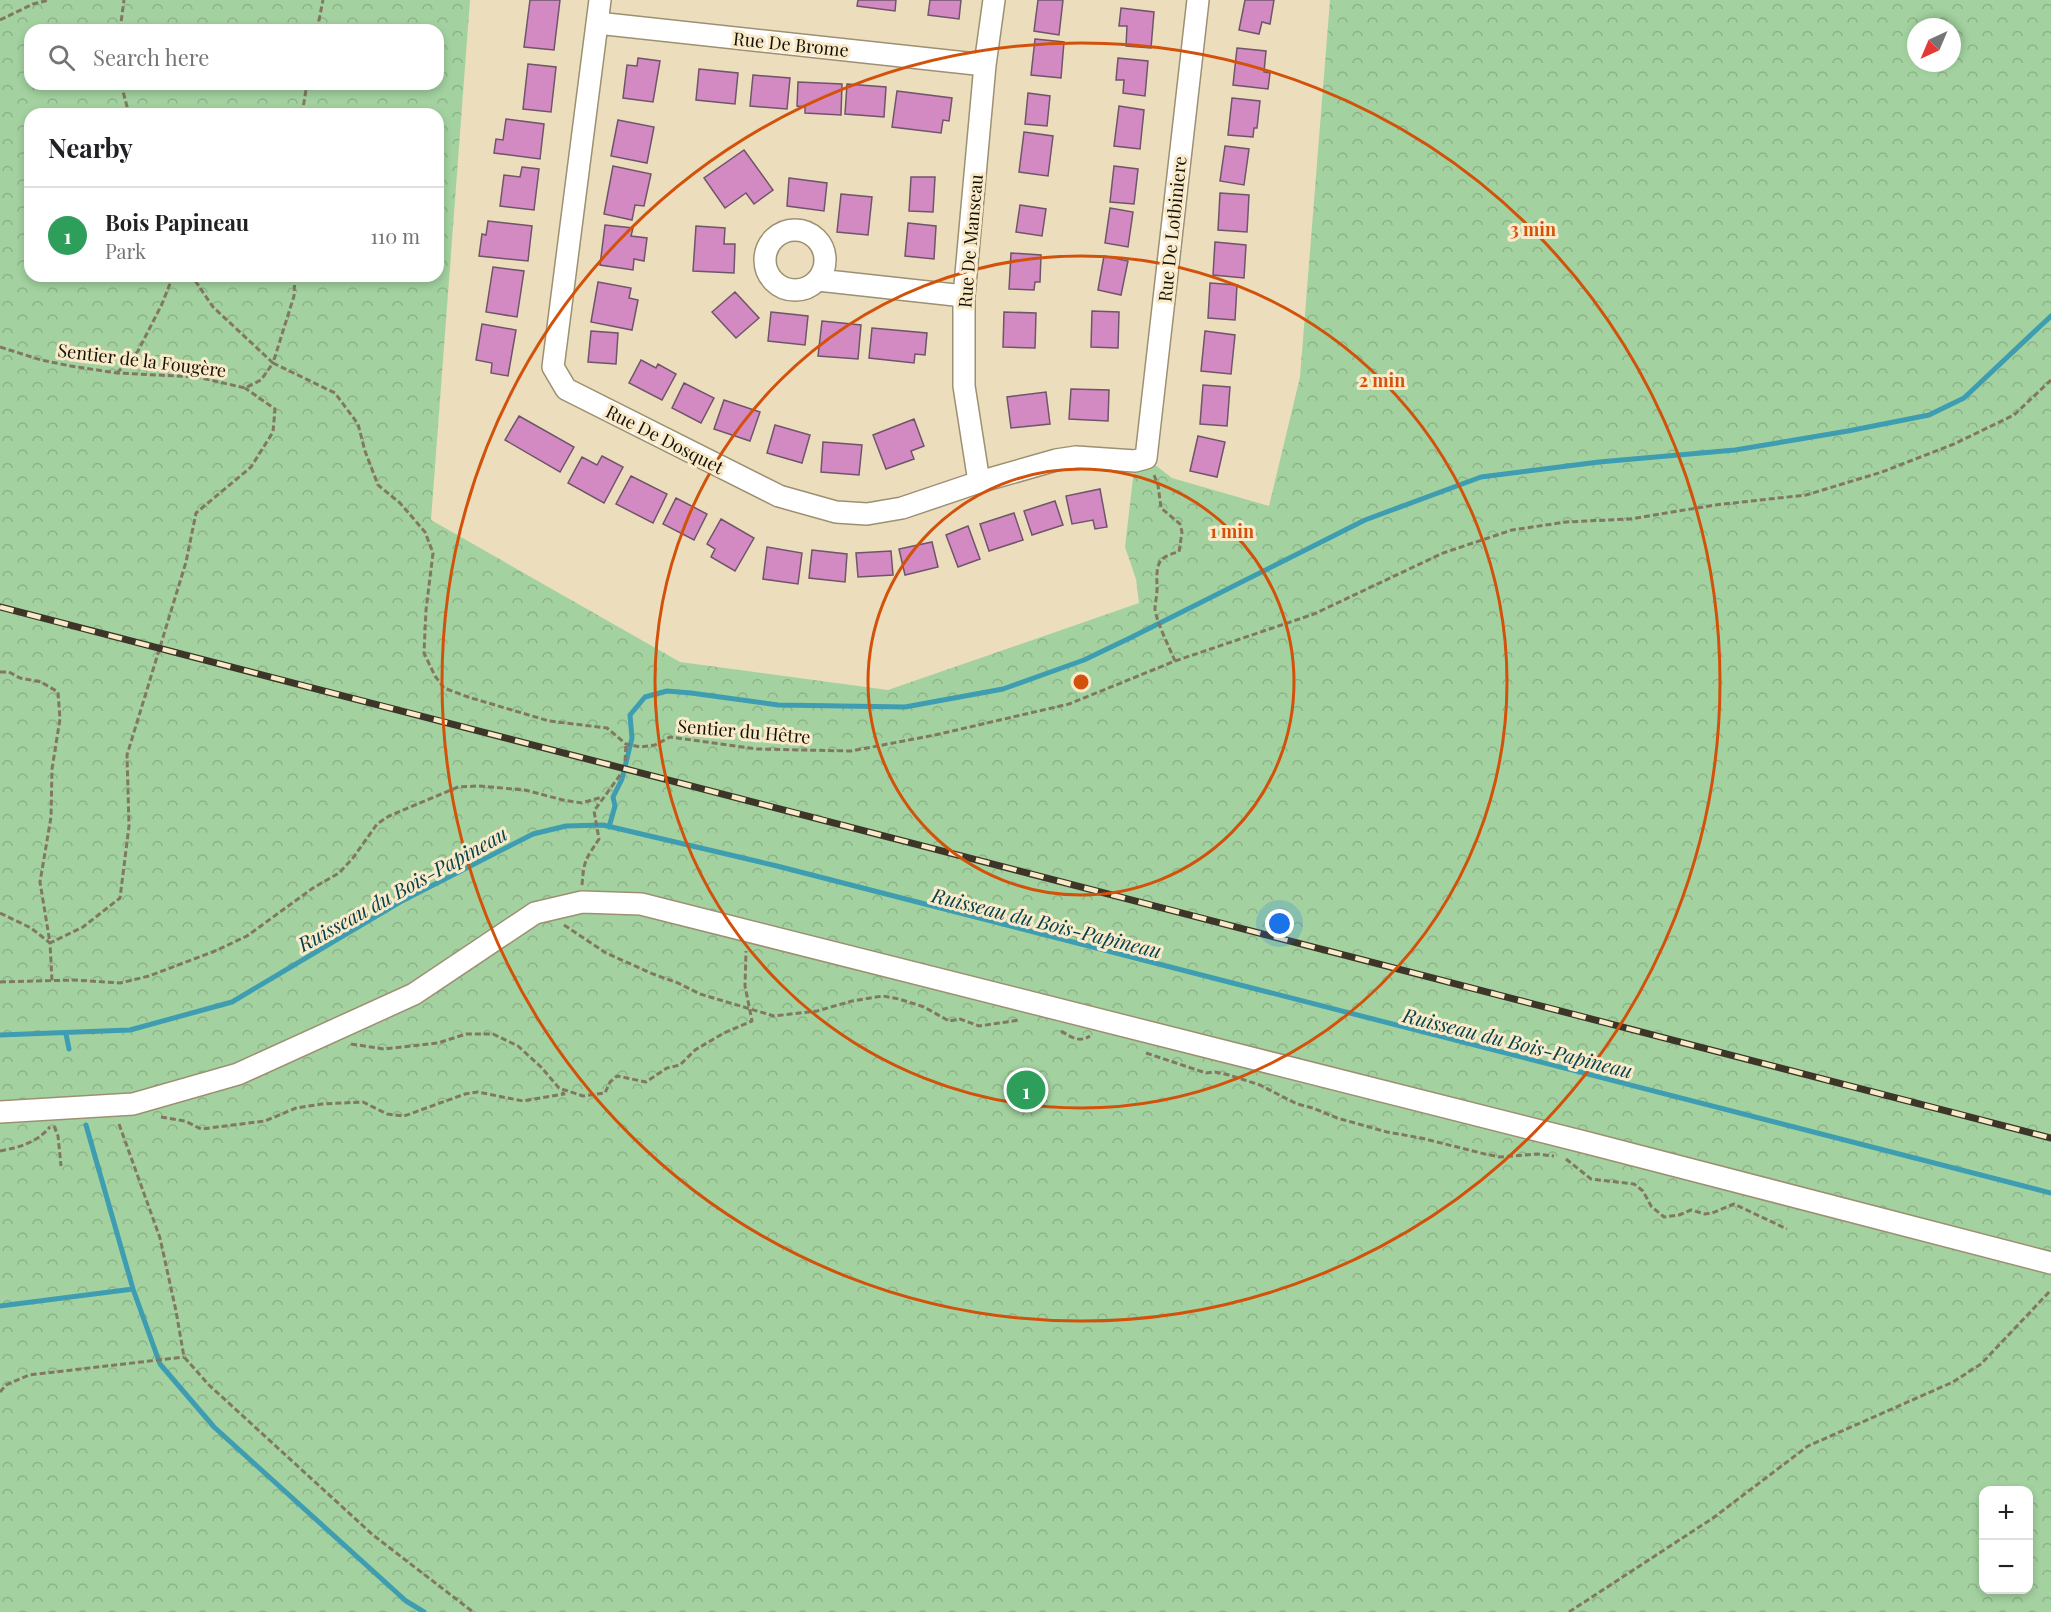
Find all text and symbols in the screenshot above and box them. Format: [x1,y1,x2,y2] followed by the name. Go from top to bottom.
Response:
[1907,18,1961,72] north arrow
[24,24,444,90] search box
[732,26,850,62] street label: Rue De Brome
[45,41,78,74] icon: search
[93,42,209,72] text: Search here
[48,130,133,165] text: Nearby
[1152,155,1192,303] street label: Rue De Lotbiniere
[952,173,988,309] street label: Rue De Manseau
[105,207,249,237] text: Bois Papineau
[1510,217,1556,241] text: 3 min
[64,222,71,249] text: 1
[370,222,420,249] text: 110 m
[105,237,146,264] text: Park
[56,338,228,382] street label: Sentier de la Fougère
[1359,368,1405,392] text: 2 min
[602,399,729,479] street label: Rue De Dosquet
[1210,519,1254,543] text: 1 min
[1071,672,1091,692] centre of rings
[677,713,811,749] street label: Sentier du Hêtre
[291,819,512,957] water label: Ruisseau du Bois-Papineau
[928,880,1165,964] water label: Ruisseau du Bois-Papineau
[1265,909,1294,938] your location
[1399,1000,1636,1084] water label: Ruisseau du Bois-Papineau
[1006,1068,1046,1112] pin: 1
[1979,1486,2033,1594] map controls
[1979,1486,2033,1540] button: +
[1979,1540,2033,1594] button: −

